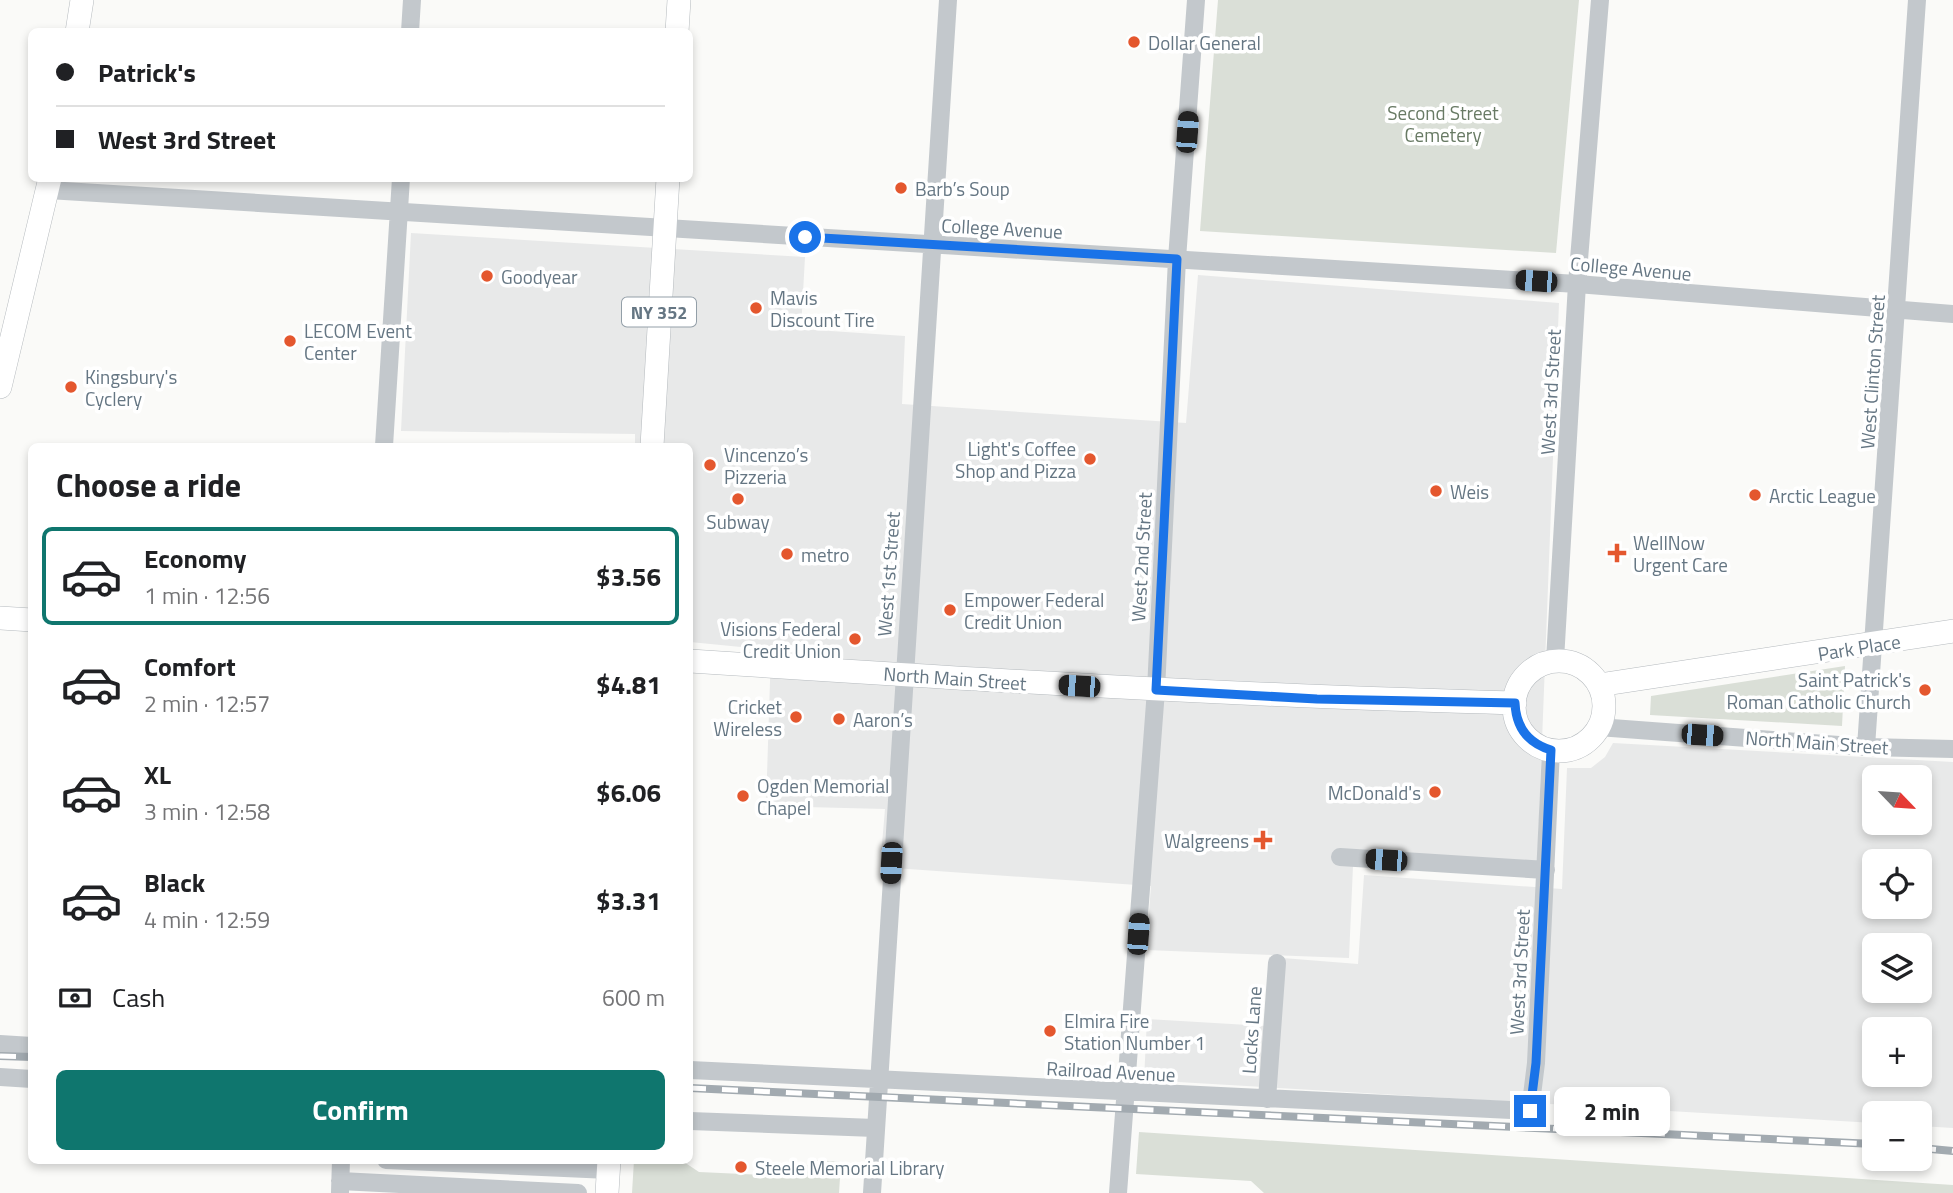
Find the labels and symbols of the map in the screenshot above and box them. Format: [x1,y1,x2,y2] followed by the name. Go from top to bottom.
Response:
[1148,28,1261,57] place label: Dollar General
[1126,34,1142,50] marker: Dollar General
[1387,98,1499,149] park label: Second Street Cemetery
[1176,110,1199,154] car
[915,174,1010,203] place label: Barb’s Soup
[893,180,909,196] marker: Barb’s Soup
[941,210,1063,246] street label: College Avenue
[789,221,821,253] route start
[1569,248,1693,288] street label: College Avenue
[501,262,578,291] place label: Goodyear
[479,268,495,284] marker: Goodyear
[1515,269,1558,293] car
[770,283,875,334] place label: Mavis Discount Tire
[1852,293,1892,450] street label: West Clinton Street
[622,298,696,326] road number: NY 352
[748,300,764,316] marker: Mavis Discount Tire
[304,316,412,367] place label: LECOM Event Center
[1532,328,1568,456] street label: West 3rd Street
[282,333,298,349] marker: LECOM Event Center
[85,362,177,413] place label: Kingsbury's Cyclery
[63,379,79,395] marker: Kingsbury's Cyclery
[955,434,1076,485] place label: Light's Coffee Shop and Pizza
[724,440,809,491] place label: Vincenzo’s Pizzeria
[1082,451,1098,467] marker: Light's Coffee Shop and Pizza
[702,457,718,473] marker: Vincenzo’s Pizzeria
[1450,477,1489,506] place label: Weis
[1769,481,1876,510] place label: Arctic League
[1428,483,1444,499] marker: Weis
[1747,487,1763,503] marker: Arctic League
[730,491,746,507] marker: Subway
[1123,491,1159,623] street label: West 2nd Street
[706,507,770,536] place label: Subway
[869,510,907,637] street label: West 1st Street
[1633,528,1728,579] place label: WellNow Urgent Care
[801,540,850,569] place label: metro
[1607,543,1627,563] marker: WellNow Urgent Care
[779,546,795,562] marker: metro
[964,585,1104,636] place label: Empower Federal Credit Union
[942,602,958,618] marker: Empower Federal Credit Union
[720,614,841,665] place label: Visions Federal Credit Union
[1815,626,1903,668] street label: Park Place
[847,631,863,647] marker: Visions Federal Credit Union
[882,659,1028,697] street label: North Main Street
[1726,665,1911,716] place label: Saint Patrick's Roman Catholic Church
[1058,674,1101,698] car
[1917,682,1933,698] marker: Saint Patrick's Roman Catholic Church
[713,692,782,743] place label: Cricket Wireless
[853,705,913,734] place label: Aaron’s
[788,709,804,725] marker: Cricket Wireless
[831,711,847,727] marker: Aaron’s
[1681,723,1724,747] car
[1744,723,1890,761] street label: North Main Street
[1862,765,1932,835] north arrow
[757,771,889,822] place label: Ogden Memorial Chapel
[1328,778,1421,807] place label: McDonald's
[1427,784,1443,800] marker: McDonald's
[735,788,751,804] marker: Ogden Memorial Chapel
[1164,826,1249,855] place label: Walgreens
[1255,832,1271,848] marker: Walgreens
[880,841,903,885] car
[1365,848,1408,872] car
[1501,908,1537,1036] street label: West 3rd Street
[1127,912,1150,956] car
[1233,985,1269,1075] street label: Locks Lane
[1064,1006,1205,1057] place label: Elmira Fire Station Number 1
[1042,1023,1058,1039] marker: Elmira Fire Station Number 1
[1046,1053,1176,1089] street label: Railroad Avenue
[1554,1086,1670,1136] callout: 2 min
[1514,1095,1546,1127] route end
[755,1153,944,1182] place label: Steele Memorial Library
[733,1159,749,1175] marker: Steele Memorial Library

